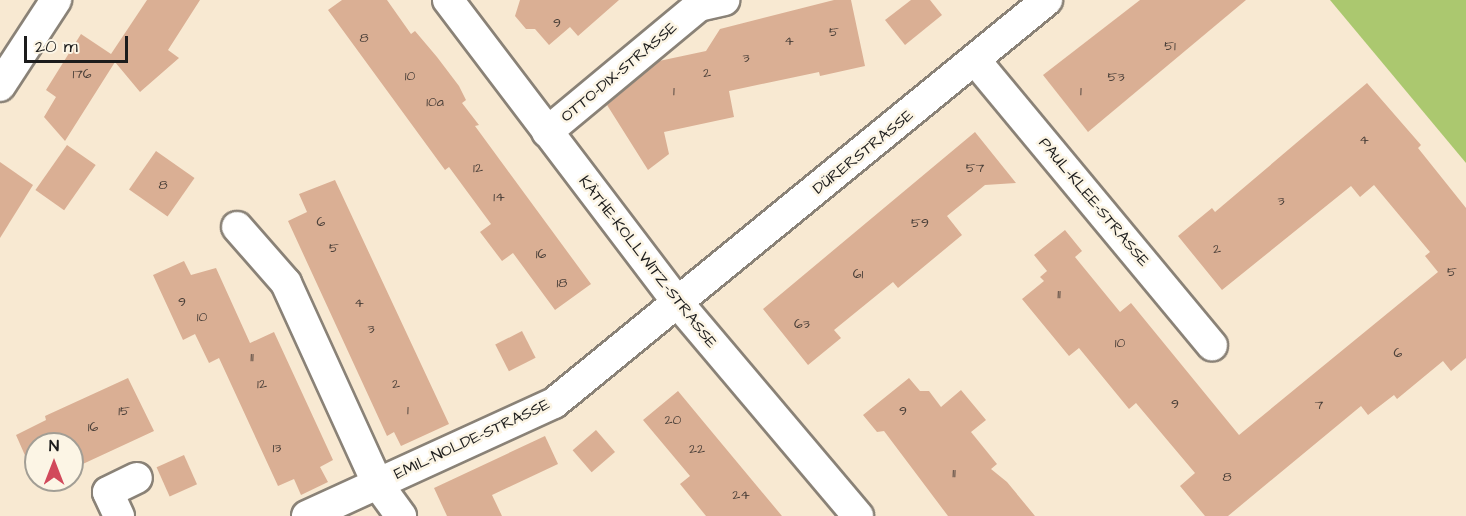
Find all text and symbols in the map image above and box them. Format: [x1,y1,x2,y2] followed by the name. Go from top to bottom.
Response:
[553,15,561,31] house number: 9
[557,18,681,126] street label: OTTO-DIX-STRASSE
[27,24,130,62] scale bar
[829,24,839,40] house number: 5
[359,30,369,46] house number: 8
[784,33,794,49] house number: 4
[35,34,78,59] text: 20 m
[1164,38,1176,54] house number: 51
[742,50,750,66] house number: 3
[703,65,711,81] house number: 2
[72,66,92,82] house number: 176
[405,68,415,84] house number: 10
[1107,69,1125,85] house number: 53
[673,83,675,99] house number: 1
[1080,83,1082,99] house number: 1
[426,94,444,110] house number: 10a
[809,106,917,198] street label: DÜRERSTRASSE
[1359,132,1369,148] house number: 4
[1035,134,1153,270] street label: PAUL-KLEE-STRASSE
[473,160,483,176] house number: 12
[966,160,984,176] house number: 57
[575,172,721,352] street label: KÄTHE-KOLLWITZ-STRASSE
[158,177,168,193] house number: 8
[493,189,505,205] house number: 14
[1277,193,1285,209] house number: 3
[317,214,325,230] house number: 6
[911,215,929,231] house number: 59
[329,240,339,256] house number: 5
[1213,241,1221,257] house number: 2
[536,246,546,262] house number: 16
[1447,264,1457,280] house number: 5
[853,266,863,282] house number: 61
[557,275,567,291] house number: 18
[1057,286,1061,302] house number: 11
[178,294,186,310] house number: 9
[354,295,364,311] house number: 4
[197,309,207,325] house number: 10
[794,316,810,332] house number: 63
[367,321,375,337] house number: 3
[1115,335,1125,351] house number: 10
[1394,345,1402,361] house number: 6
[250,349,254,365] house number: 11
[257,376,267,392] house number: 12
[392,376,400,392] house number: 2
[391,394,553,484] street label: EMIL-NOLDE-STRASSE
[1171,396,1179,412] house number: 9
[1315,397,1323,413] house number: 7
[407,402,409,418] house number: 1
[118,403,130,419] house number: 15
[899,403,907,419] house number: 9
[665,412,681,428] house number: 20
[88,419,98,435] house number: 16
[24,432,84,492] north arrow
[49,435,59,457] text: N
[273,440,281,456] house number: 13
[689,441,705,457] house number: 22
[952,465,956,481] house number: 11
[1222,469,1232,485] house number: 8
[732,487,750,503] house number: 24

